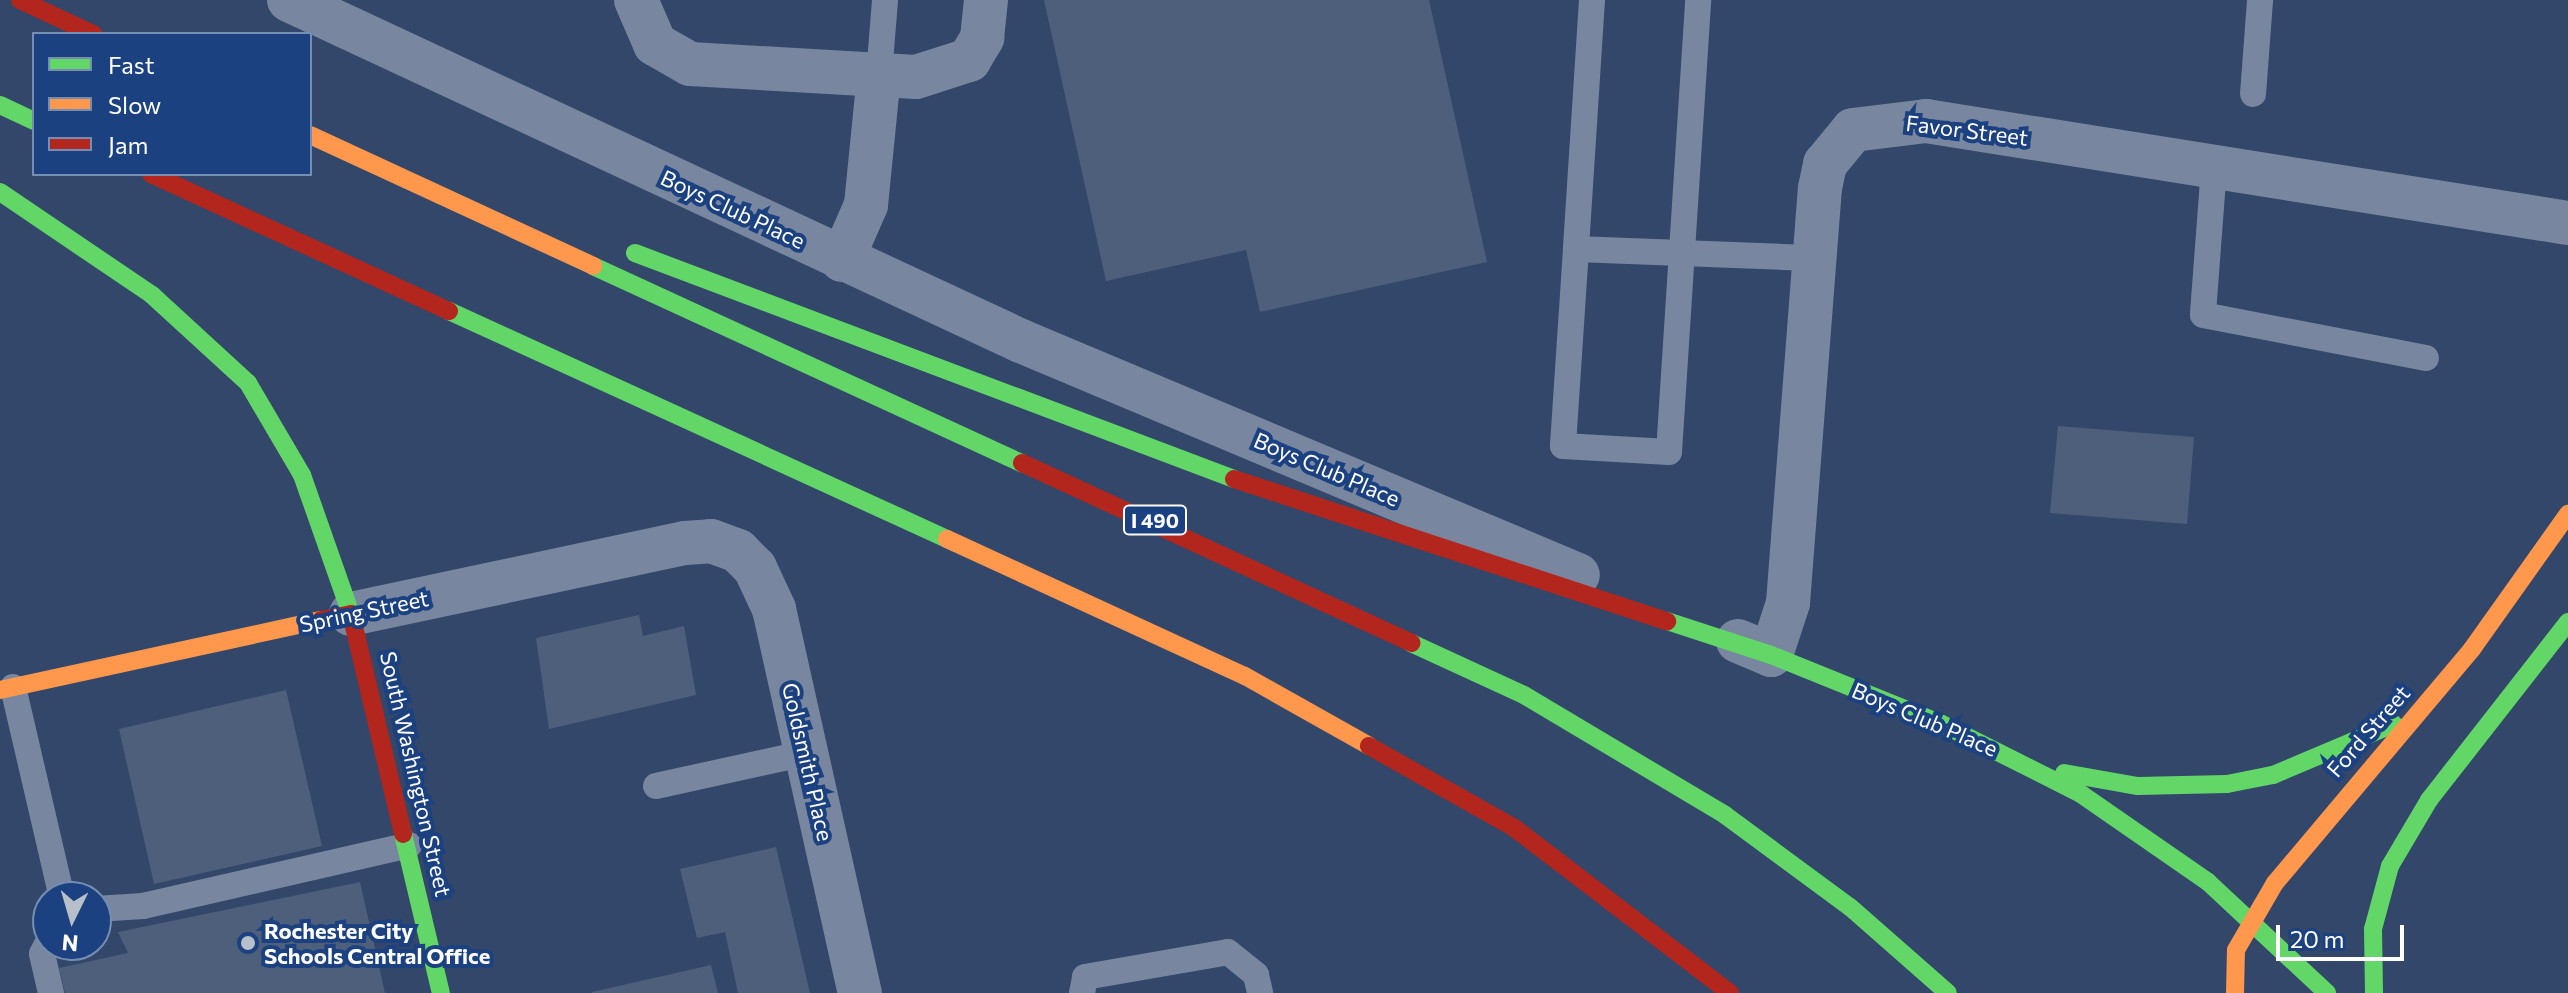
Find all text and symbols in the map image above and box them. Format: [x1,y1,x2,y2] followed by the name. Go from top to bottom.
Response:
[32,32,312,176] legend
[108,50,155,79] text: Fast
[108,90,161,119] text: Slow
[1905,109,2029,151] street label: Favor Street
[108,130,148,159] text: Jam
[657,164,809,254] street label: Boys Club Place
[1250,426,1404,512] street label: Boys Club Place
[1121,504,1189,536] road number: I 490
[297,584,431,638] street label: Spring Street
[375,649,457,899] street label: South Washington Street
[1848,676,2002,762] street label: Boys Club Place
[777,680,839,844] street label: Goldsmith Place
[2321,680,2415,782] street label: Ford Street
[32,881,112,961] north arrow
[2280,909,2408,959] scale bar
[264,917,490,968] place label: Rochester City Schools Central Office
[2290,924,2344,953] text: 20 m
[61,929,79,958] text: N
[239,934,257,952] marker: Rochester City Schools Central Office

